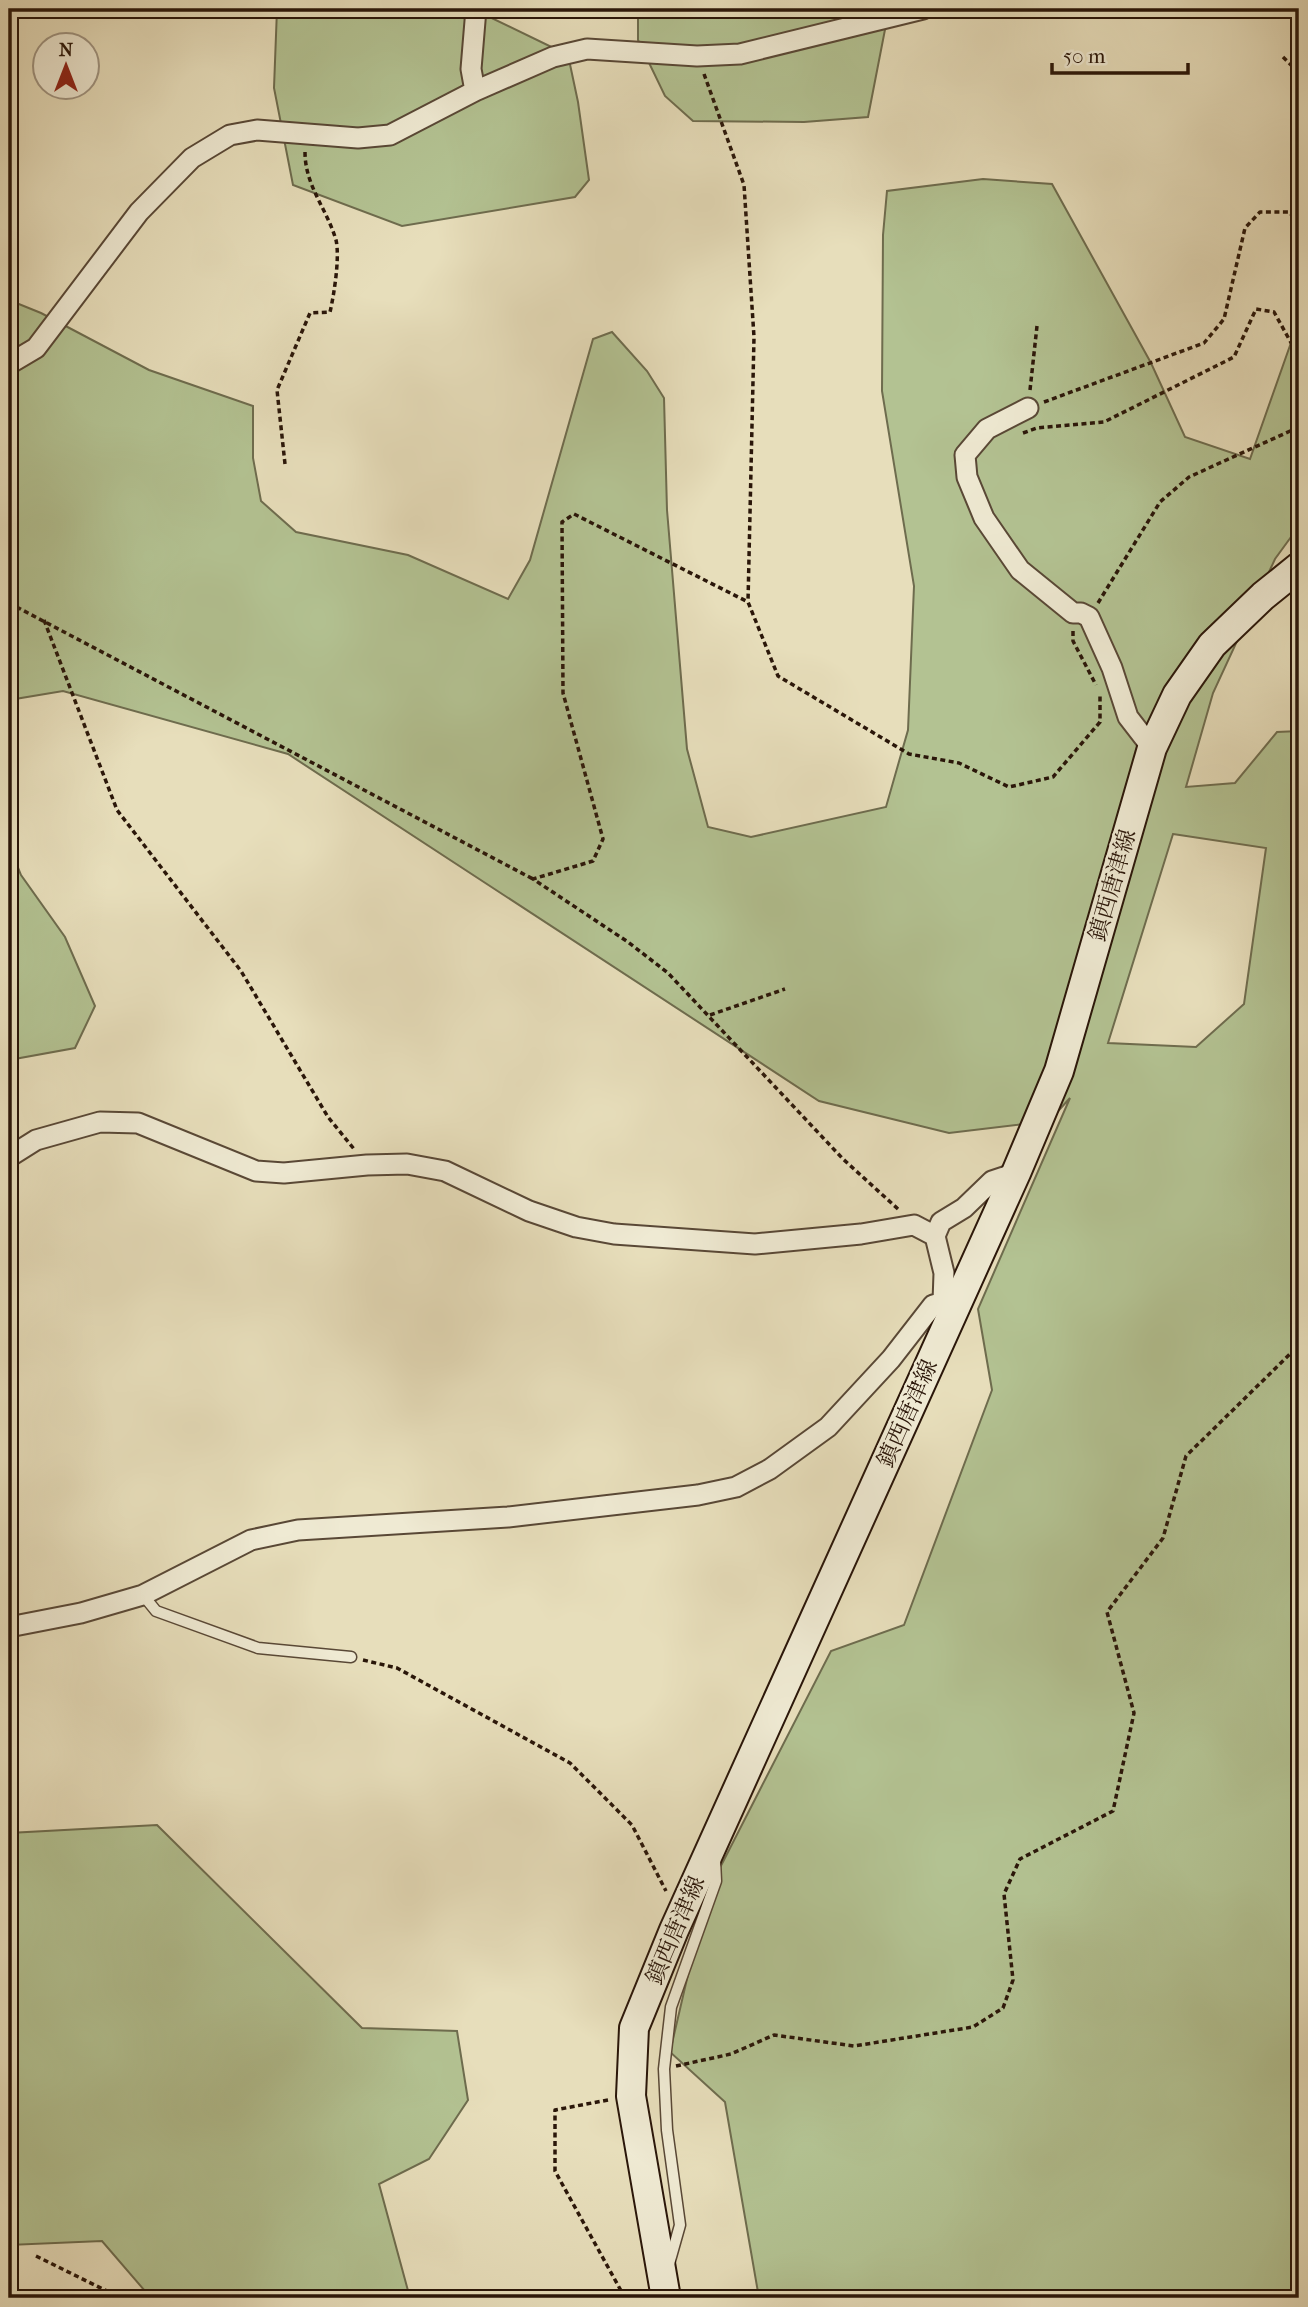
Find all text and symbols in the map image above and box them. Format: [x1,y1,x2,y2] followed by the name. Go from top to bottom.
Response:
[32,32,102,102] north arrow
[1052,32,1189,76] scale bar
[59,39,74,61] text: N
[1063,44,1106,68] text: 50 m
[1084,826,1141,944] street label: 鎮西唐津線
[872,1355,943,1471] street label: 鎮西唐津線
[641,1872,710,1988] street label: 鎮西唐津線

